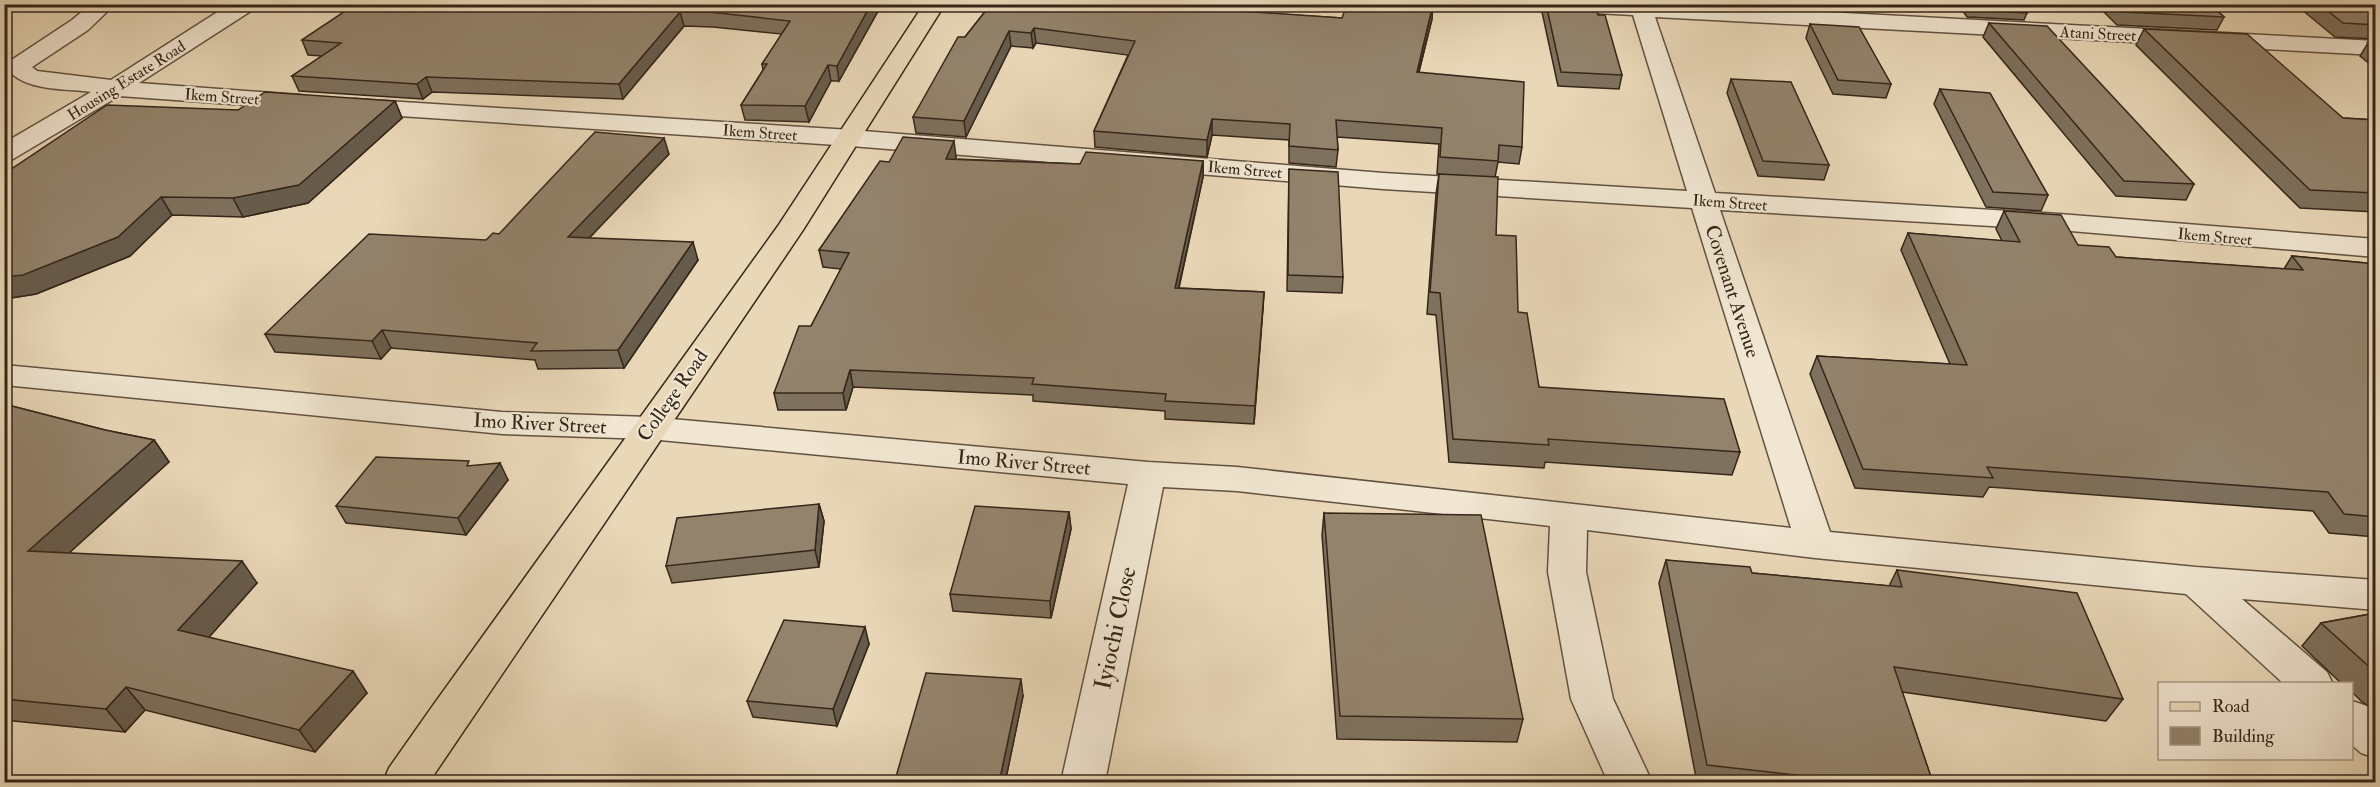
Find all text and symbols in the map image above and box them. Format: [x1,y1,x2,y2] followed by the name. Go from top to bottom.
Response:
[2058,22,2137,46] street label: Atani Street
[64,36,189,125] street label: Housing Estate Road
[184,84,260,110] street label: Ikem Street
[722,120,798,146] street label: Ikem Street
[1207,157,1283,183] street label: Ikem Street
[1692,190,1768,216] street label: Ikem Street
[1699,222,1766,361] street label: Covenant Avenue
[2177,224,2253,250] street label: Ikem Street
[632,344,713,446] street label: College Road
[473,408,608,440] street label: Imo River Street
[956,444,1092,481] street label: Imo River Street
[1087,564,1144,692] street label: Iyiochi Close
[2158,682,2353,760] legend
[2212,695,2250,718] text: Road
[2212,725,2275,748] text: Building

